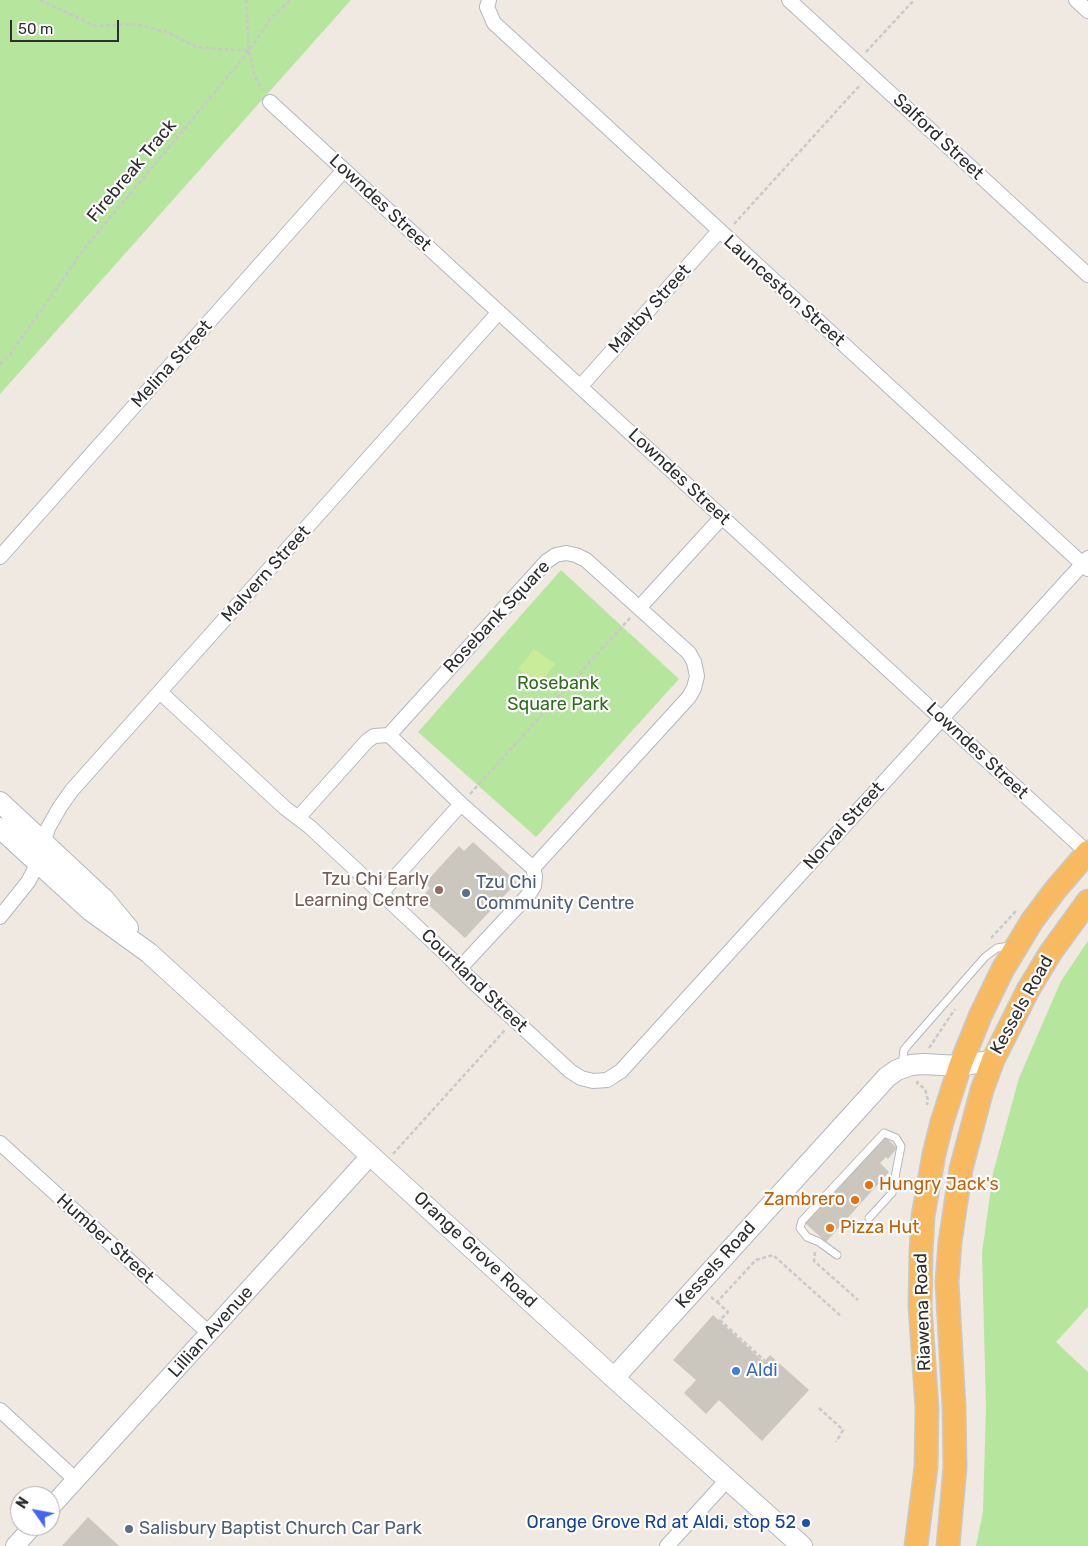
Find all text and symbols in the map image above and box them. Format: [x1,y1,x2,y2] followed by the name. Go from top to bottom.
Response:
[12,10,121,42] scale bar
[18,20,53,38] text: 50 m
[888,89,988,185] street label: Salford Street
[83,115,181,227] street label: Firebreak Track
[324,150,436,256] street label: Lowndes Street
[719,231,849,351] street label: Launceston Street
[604,260,696,358] street label: Maltby Street
[127,316,217,412] street label: Melina Street
[623,424,735,530] street label: Lowndes Street
[217,521,315,627] street label: Malvern Street
[439,556,555,678] street label: Rosebank Square
[507,673,609,716] park label: Rosebank Square Park
[921,698,1033,804] street label: Lowndes Street
[799,778,889,874] street label: Norval Street
[294,869,429,912] place label: Tzu Chi Early Learning Centre
[476,872,634,914] place label: Tzu Chi Community Centre
[433,884,445,896] marker: Tzu Chi Early Learning Centre
[460,887,472,899] marker: Tzu Chi Community Centre
[416,925,532,1037] street label: Courtland Street
[986,952,1058,1058] street label: Kessels Road
[879,1174,999,1196] place label: Hungry Jack's
[863,1179,875,1191] marker: Hungry Jack's
[409,1187,541,1313] street label: Orange Grove Road
[764,1189,845,1211] place label: Zambrero
[52,1190,158,1288] street label: Humber Street
[849,1194,861,1206] marker: Zambrero
[671,1217,761,1313] street label: Kessels Road
[840,1217,919,1239] place label: Pizza Hut
[824,1222,836,1234] marker: Pizza Hut
[910,1253,936,1371] street label: Riawena Road
[164,1282,258,1382] street label: Lillian Avenue
[746,1360,777,1382] place label: Aldi
[730,1365,742,1377] marker: Aldi
[10,1486,60,1536] north arrow
[13,1494,33,1512] text: N
[527,1512,796,1534] place label: Orange Grove Rd at Aldi, stop 52
[800,1517,812,1529] marker: Orange Grove Rd at Aldi, stop 52
[139,1518,422,1540] place label: Salisbury Baptist Church Car Park
[123,1523,135,1535] marker: Salisbury Baptist Church Car Park

